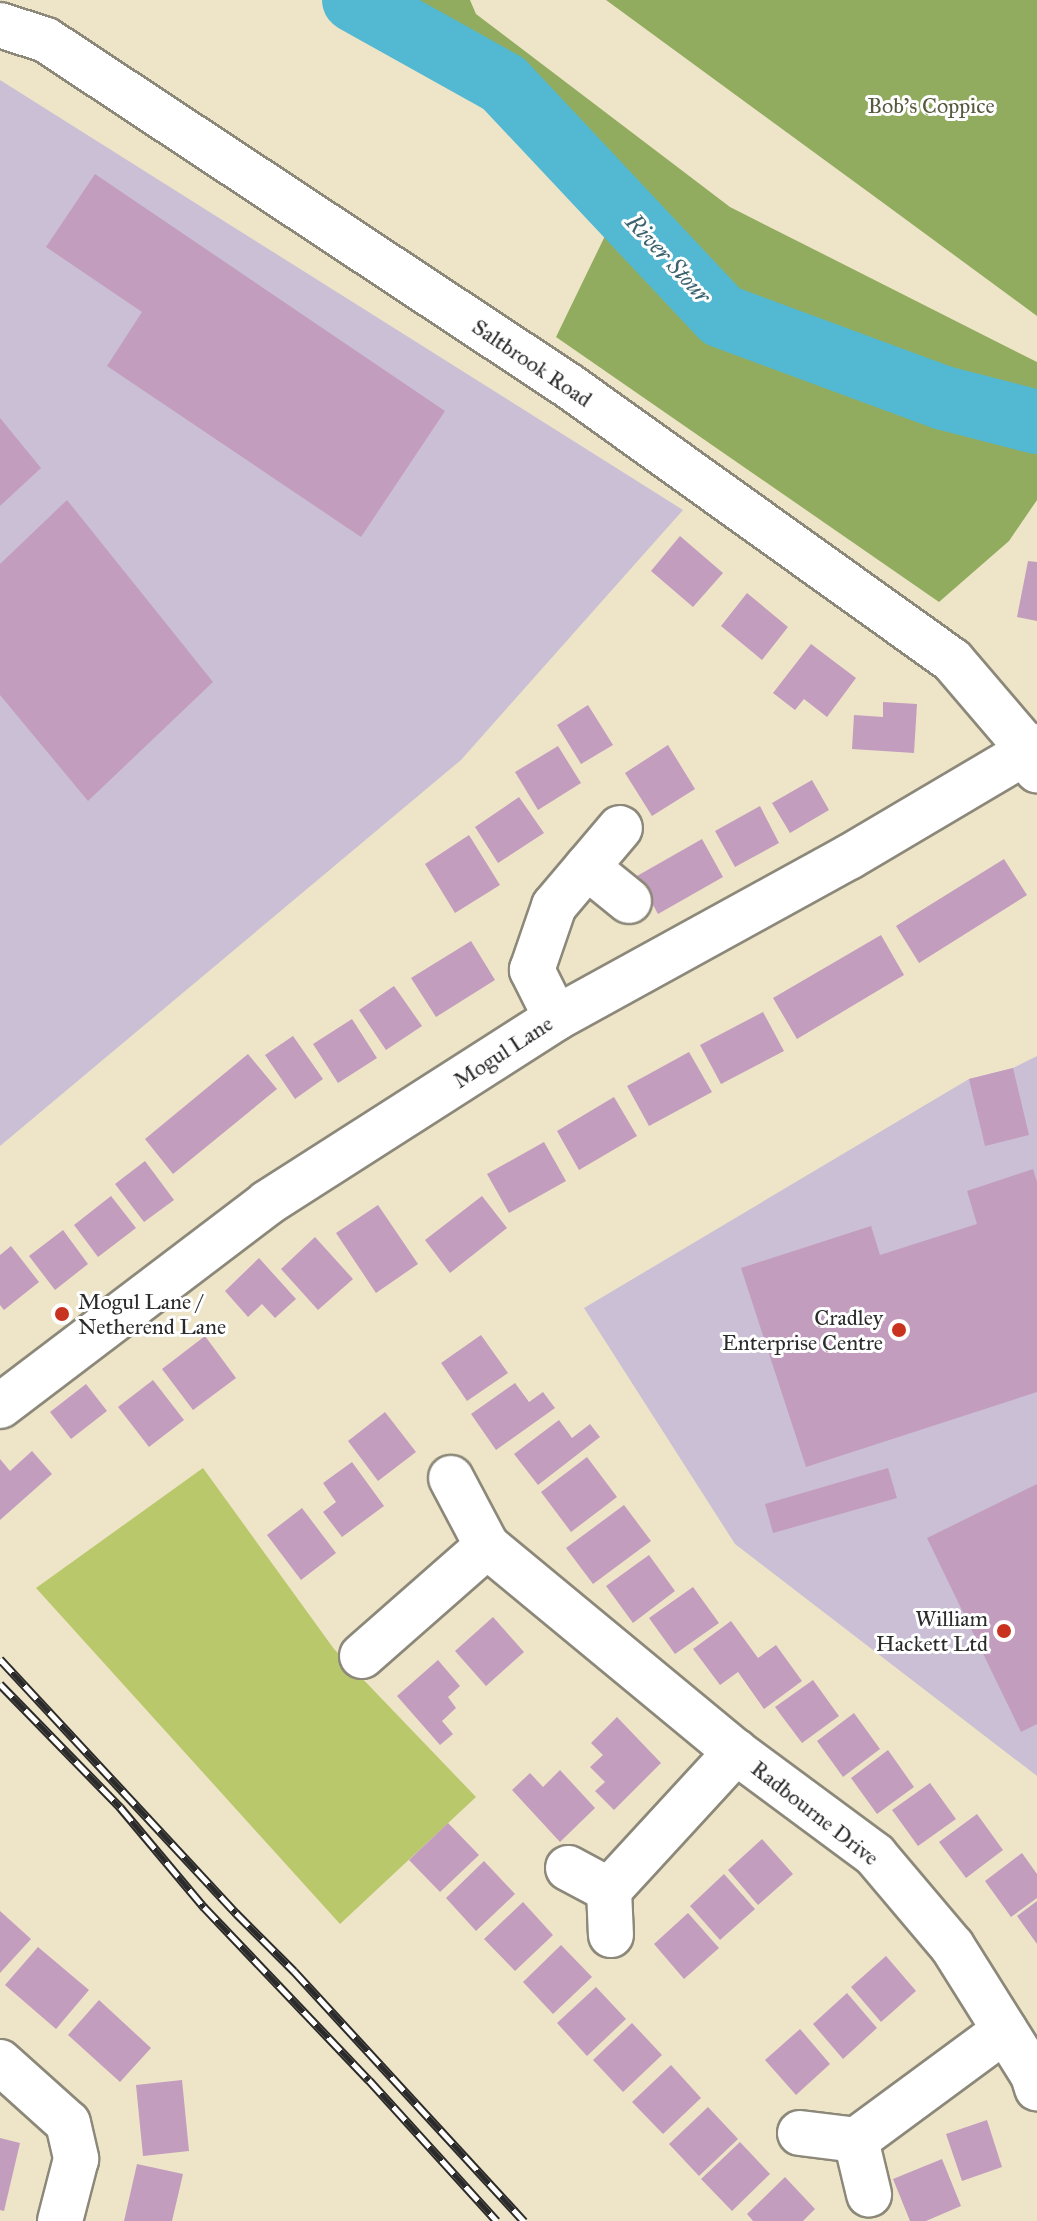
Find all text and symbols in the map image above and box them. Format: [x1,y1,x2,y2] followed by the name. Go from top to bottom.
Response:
[867,93,995,119] park label: Bob's Coppice
[619,208,717,310] water label: River Stour
[467,313,597,413] street label: Saltbrook Road
[448,1010,558,1094] street label: Mogul Lane
[78,1288,226,1340] place label: Mogul Lane / Netherend Lane
[722,1304,883,1356] place label: Cradley Enterprise Centre
[53,1305,71,1323] marker: Mogul Lane / Netherend Lane
[890,1321,908,1339] marker: Cradley Enterprise Centre
[876,1605,988,1656] place label: William Hackett Ltd
[995,1622,1013,1640] marker: William Hackett Ltd
[746,1755,884,1871] street label: Radbourne Drive

